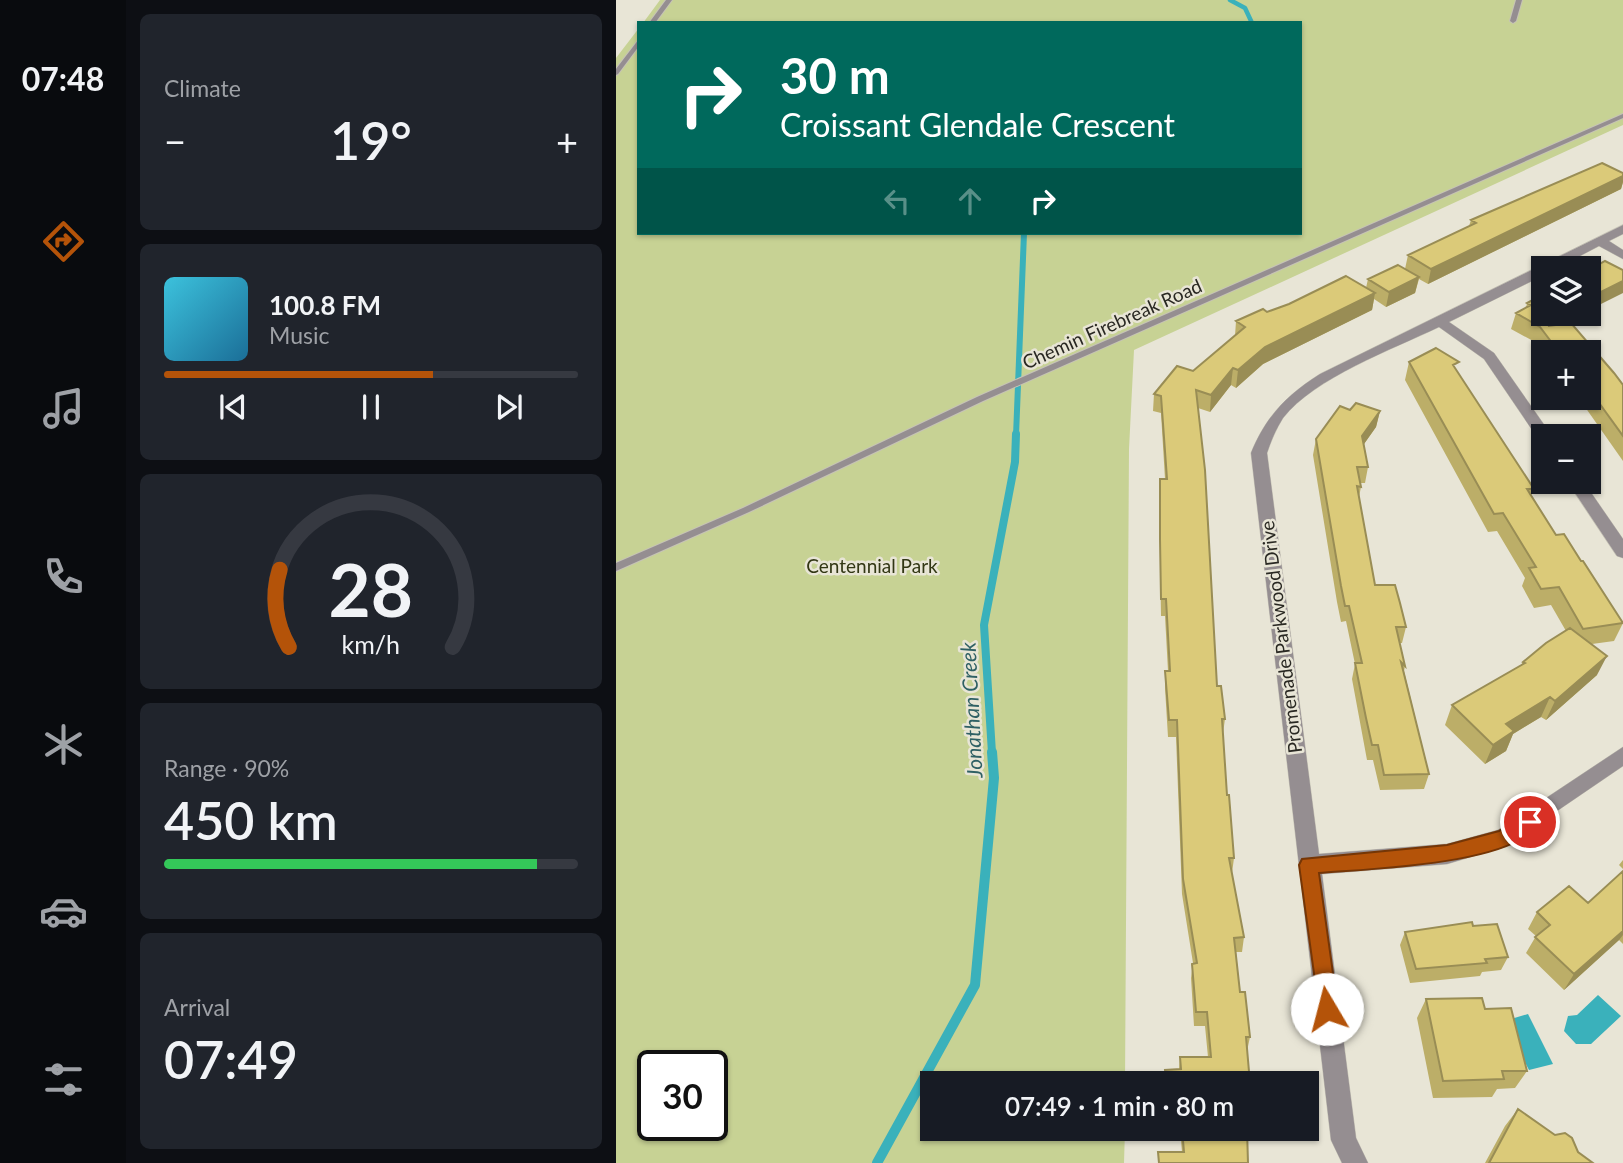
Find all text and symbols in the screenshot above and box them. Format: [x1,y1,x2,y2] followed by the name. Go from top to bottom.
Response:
[780,46,890,104] text: 30 m
[665,49,756,140] icon: right
[22,59,104,98] text: 07:48
[164,74,241,102] text: Climate
[780,105,1175,144] text: Croissant Glendale Crescent
[330,109,412,171] text: 19°
[164,118,186,164] text: −
[556,118,578,164] text: +
[878,182,916,220] icon: left
[951,182,989,220] icon: ahead
[1024,182,1062,220] icon: right
[39,217,88,266] icon: directions
[1531,256,1601,494] map controls
[1531,256,1601,326] button: layers
[1018,274,1205,374] street label: Chemin Firebreak Road
[269,289,381,321] text: 100.8 FM
[269,321,329,349] text: Music
[1531,340,1601,410] button: +
[39,384,88,433] icon: music
[214,388,252,426] icon: previous
[352,388,390,426] icon: pause
[490,388,528,426] icon: next
[1531,424,1601,494] button: −
[1255,520,1306,755] street label: Promenade Parkwood Drive
[329,546,413,634] text: 28
[39,552,88,601] icon: phone
[806,554,938,577] park label: Centennial Park
[342,629,400,659] text: km/h
[954,641,987,780] water label: Jonathan Creek
[39,720,88,769] icon: climate
[164,754,289,782] text: Range · 90%
[164,789,338,851] text: 450 km
[1500,792,1560,852] pin
[1511,803,1549,841] icon: arrive
[39,887,88,936] icon: car
[1290,972,1364,1046] position arrow
[164,993,230,1021] text: Arrival
[164,1028,298,1090] text: 07:49
[637,1050,728,1141] speed limit sign: 30
[39,1055,88,1104] icon: filters
[1005,1090,1234,1122] text: 07:49 · 1 min · 80 m

